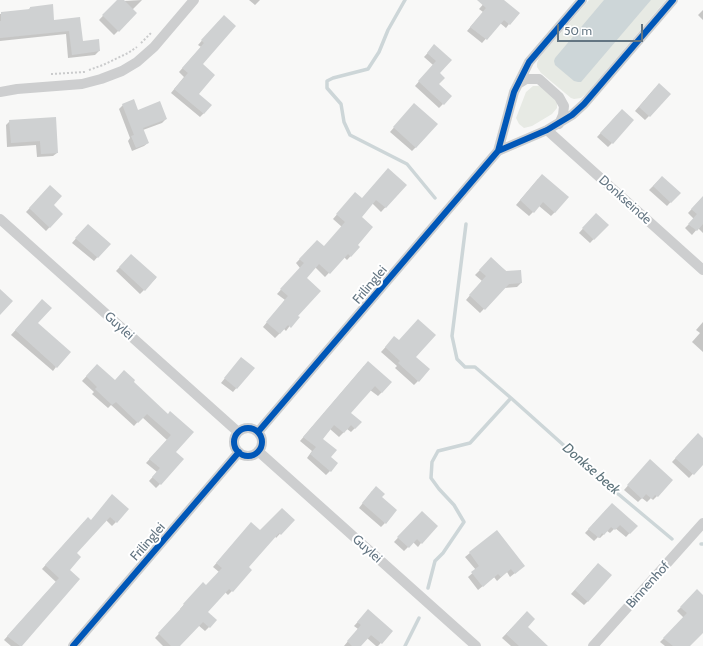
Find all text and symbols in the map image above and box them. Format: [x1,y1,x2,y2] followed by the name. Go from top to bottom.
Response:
[559,16,645,42] scale bar
[564,23,592,38] text: 50 m
[595,172,655,228] street label: Donkseinde
[350,263,390,307] street label: Frilinglei
[101,309,137,343] street label: Guylei
[559,440,623,498] water label: Donkse beek
[127,520,169,564] street label: Frilinglei
[349,532,385,566] street label: Guylei
[623,558,673,612] street label: Binnenhof

